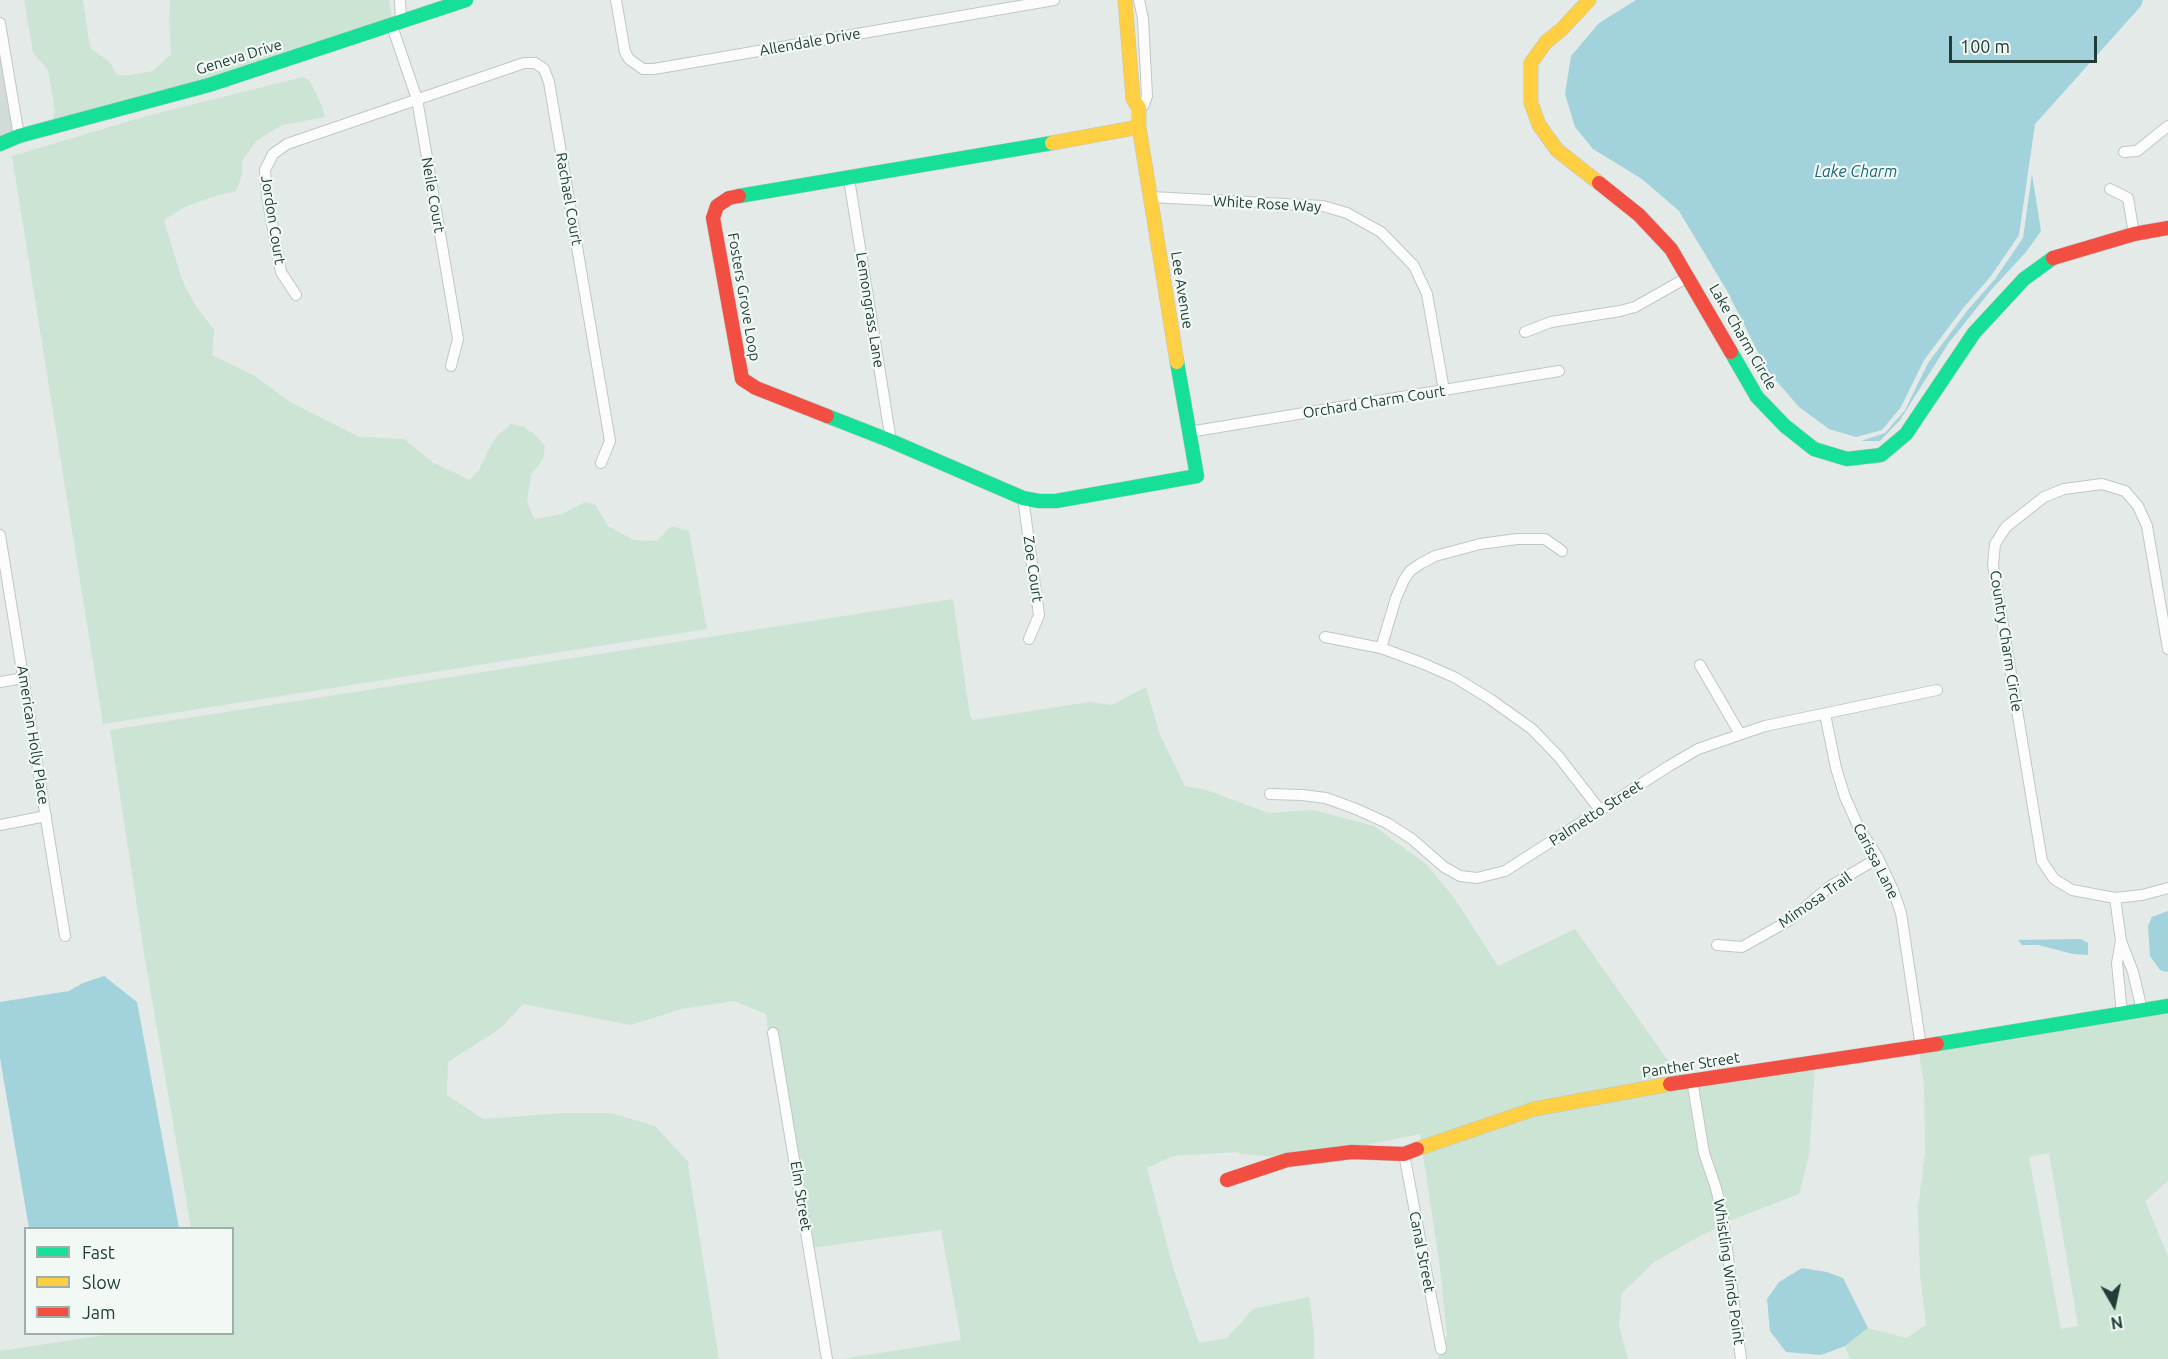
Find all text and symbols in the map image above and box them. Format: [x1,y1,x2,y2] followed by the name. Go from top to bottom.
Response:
[758,24,862,60] street label: Allendale Drive
[1952,24,2100,62] scale bar
[194,35,284,79] street label: Geneva Drive
[1960,36,2010,56] text: 100 m
[552,151,586,247] street label: Rachael Court
[418,156,448,234] street label: Neile Court
[1815,162,1897,182] water label: Lake Charm
[257,174,289,266] street label: Jordon Court
[1212,192,1322,216] street label: White Rose Way
[724,231,764,363] street label: Fosters Grove Loop
[1167,250,1197,330] street label: Lee Avenue
[852,251,888,369] street label: Lemongrass Lane
[1705,281,1781,393] street label: Lake Charm Circle
[1301,382,1447,422] street label: Orchard Charm Court
[1019,535,1047,603] street label: Zoe Court
[1986,569,2026,713] street label: Country Charm Circle
[13,664,53,806] street label: American Holly Place
[1546,776,1646,850] street label: Palmetto Street
[1849,820,1903,902] street label: Carissa Lane
[1775,868,1855,932] street label: Mimosa Trail
[1641,1048,1741,1082] street label: Panther Street
[787,1160,815,1232] street label: Elm Street
[1710,1198,1748,1346] street label: Whistling Winds Point
[1405,1210,1439,1294] street label: Canal Street
[24,1227,234,1335] legend
[82,1242,115,1262] text: Fast
[82,1272,121,1292] text: Slow
[2084,1275,2144,1335] north arrow
[82,1302,116,1322] text: Jam
[2110,1313,2124,1333] text: N

